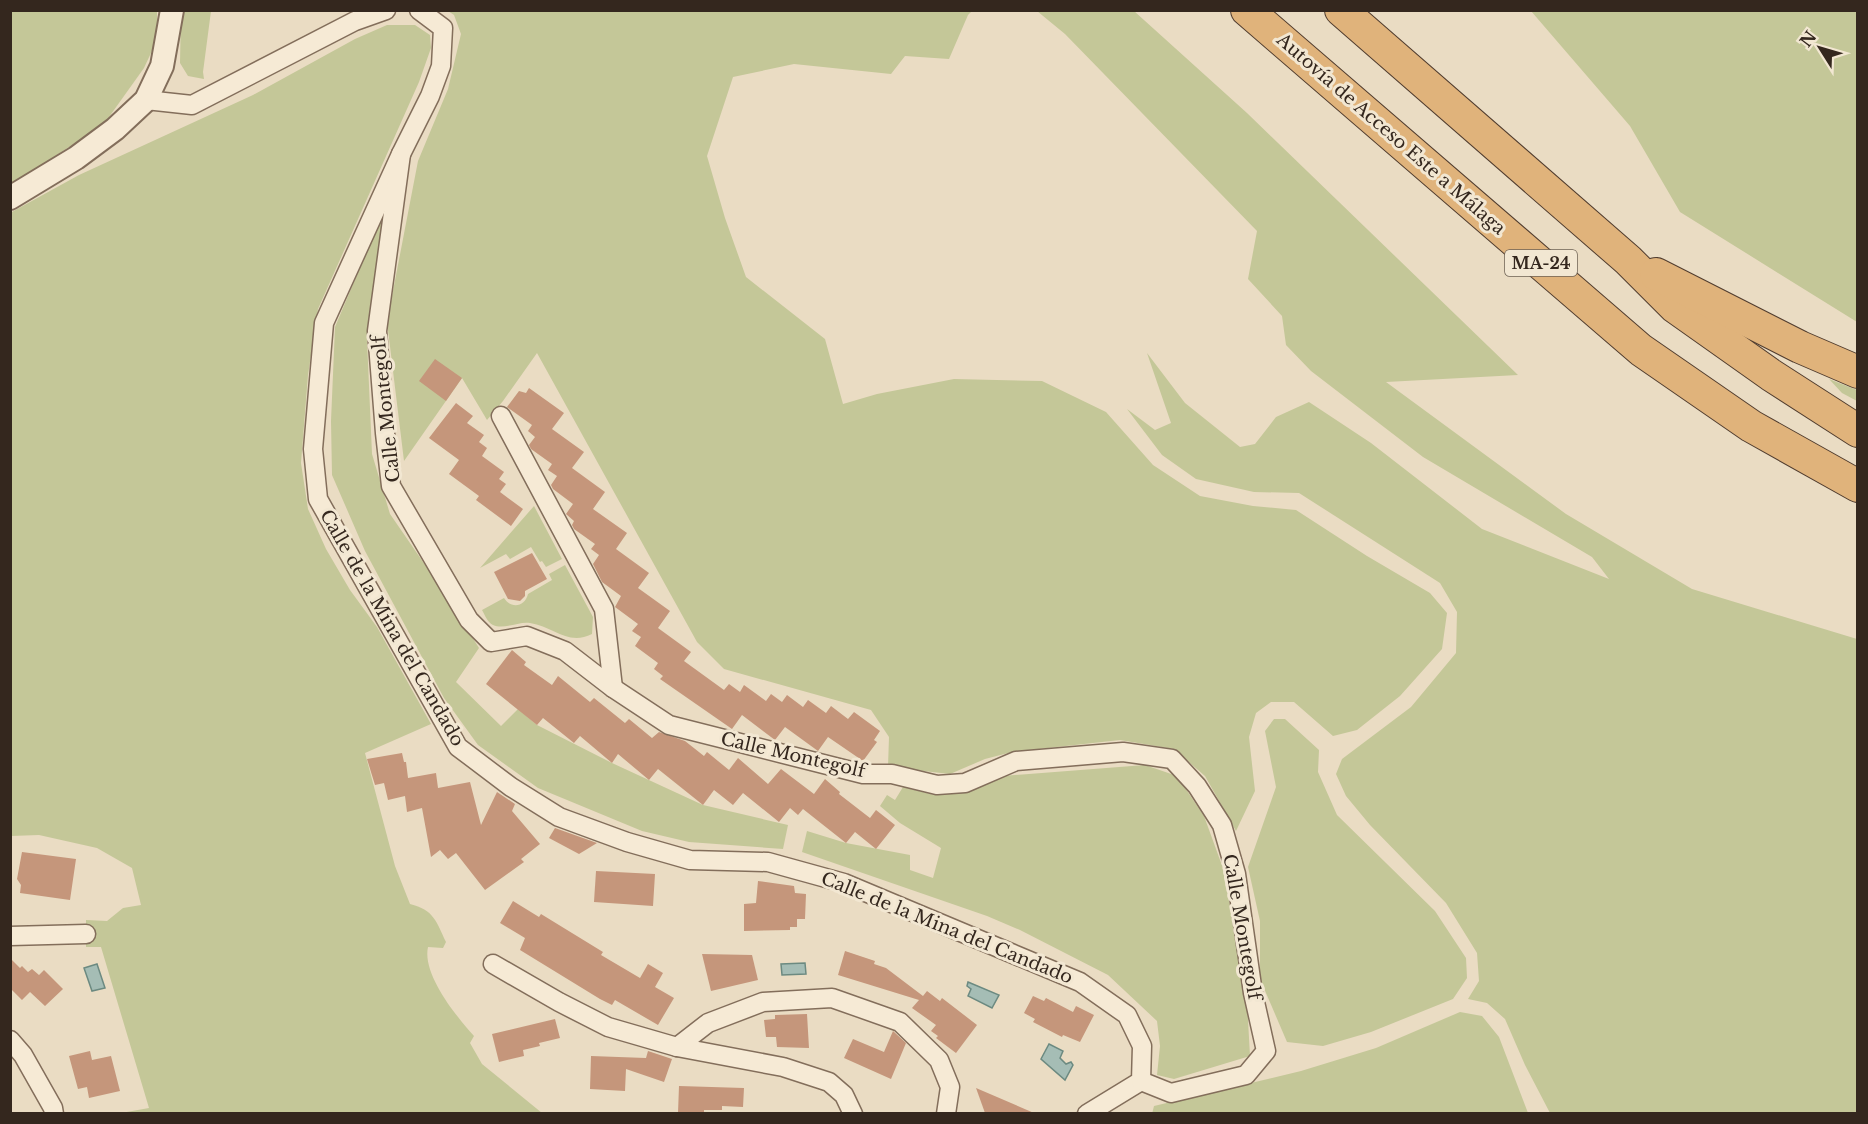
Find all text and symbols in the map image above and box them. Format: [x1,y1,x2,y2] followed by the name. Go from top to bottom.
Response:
[1790,18,1850,78] north arrow
[1796,27,1821,51] text: N
[1271,28,1510,239] street label: Autovía de Acceso Este a Málaga
[1505,250,1577,276] road number: MA-24
[367,332,405,484] street label: Calle Montegolf
[315,506,469,750] street label: Calle de la Mina del Candado
[719,728,870,783] street label: Calle Montegolf
[1218,852,1266,1004] street label: Calle Montegolf
[818,867,1076,989] street label: Calle de la Mina del Candado

